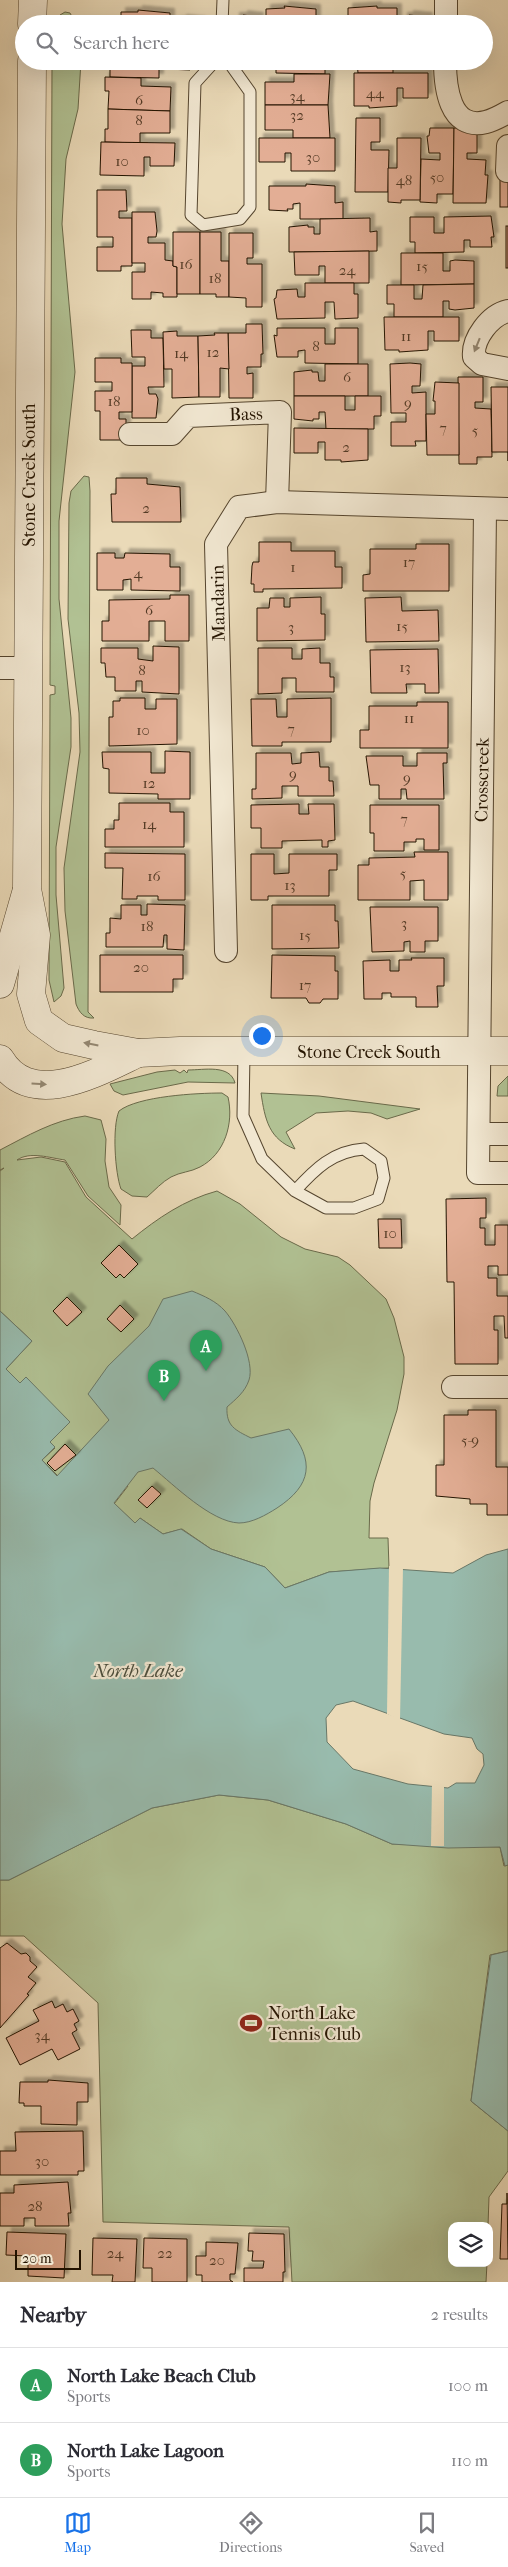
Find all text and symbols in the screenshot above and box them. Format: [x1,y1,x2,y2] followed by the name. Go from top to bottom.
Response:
[15,15,493,70] search box
[33,29,61,57] icon: search
[73,32,169,54] text: Search here
[366,84,385,102] house number: 44
[289,87,306,105] house number: 34
[135,91,144,109] house number: 6
[290,106,304,124] house number: 32
[135,111,143,129] house number: 8
[306,148,320,166] house number: 30
[115,152,129,170] house number: 10
[430,168,444,186] house number: 50
[396,171,412,189] house number: 48
[179,255,194,273] house number: 16
[416,257,428,275] house number: 15
[339,261,356,279] house number: 24
[209,269,221,287] house number: 18
[401,327,411,345] house number: 11
[312,337,320,355] house number: 8
[473,337,481,352] one-way arrow
[206,343,220,361] house number: 12
[174,344,189,362] house number: 14
[343,368,352,386] house number: 6
[108,392,120,410] house number: 18
[404,394,412,412] house number: 9
[19,403,40,547] street label: Stone Creek South
[229,403,263,426] street label: Bass
[439,419,447,437] house number: 7
[472,421,478,439] house number: 5
[342,438,350,456] house number: 2
[142,499,150,517] house number: 2
[403,553,415,571] house number: 17
[290,558,296,576] house number: 1
[134,564,144,582] house number: 4
[207,564,230,642] street label: Mandarin
[145,601,154,619] house number: 6
[396,617,408,635] house number: 15
[288,618,294,636] house number: 3
[399,658,411,676] house number: 13
[138,661,146,679] house number: 8
[404,709,414,727] house number: 11
[287,720,295,738] house number: 7
[136,721,150,739] house number: 10
[471,737,494,822] street label: Crosscreek
[289,765,297,783] house number: 9
[403,769,411,787] house number: 9
[142,774,156,792] house number: 12
[400,810,408,828] house number: 7
[142,815,157,833] house number: 14
[400,864,406,882] house number: 5
[147,867,162,885] house number: 16
[284,876,296,894] house number: 13
[401,914,407,932] house number: 3
[141,917,153,935] house number: 18
[299,926,311,944] house number: 15
[133,958,149,976] house number: 20
[299,976,311,994] house number: 17
[249,1023,275,1049] your location
[82,1040,98,1048] one-way arrow
[297,1042,441,1063] street label: Stone Creek South
[31,1081,47,1089] one-way arrow
[383,1224,397,1242] house number: 10
[190,1330,222,1371] pin: A
[148,1360,180,1401] pin: B
[461,1431,479,1449] house number: 5-9
[92,1660,184,1682] water label: North Lake
[268,2003,361,2045] place label: North Lake Tennis Club
[238,2010,264,2036] sports icon: North Lake Tennis Club
[34,2026,51,2044] house number: 34
[35,2152,49,2170] house number: 30
[27,2197,43,2215] house number: 28
[448,2222,493,2267] map controls
[448,2222,493,2267] button: layers
[107,2244,124,2262] house number: 24
[157,2244,173,2262] house number: 22
[15,2247,81,2270] scale bar
[22,2250,52,2267] text: 20 m
[209,2251,225,2269] house number: 20
[20,2303,86,2327] text: Nearby
[431,2305,488,2324] text: 2 results
[67,2365,256,2387] text: North Lake Beach Club
[31,2376,41,2395] text: A
[448,2376,488,2395] text: 100 m
[67,2387,110,2406] text: Sports
[67,2440,224,2462] text: North Lake Lagoon
[31,2451,41,2470] text: B
[451,2451,488,2470] text: 110 m
[67,2462,110,2481] text: Sports
[64,2509,92,2556] tab: Map
[219,2509,282,2556] tab: Directions
[410,2509,444,2556] tab: Saved

